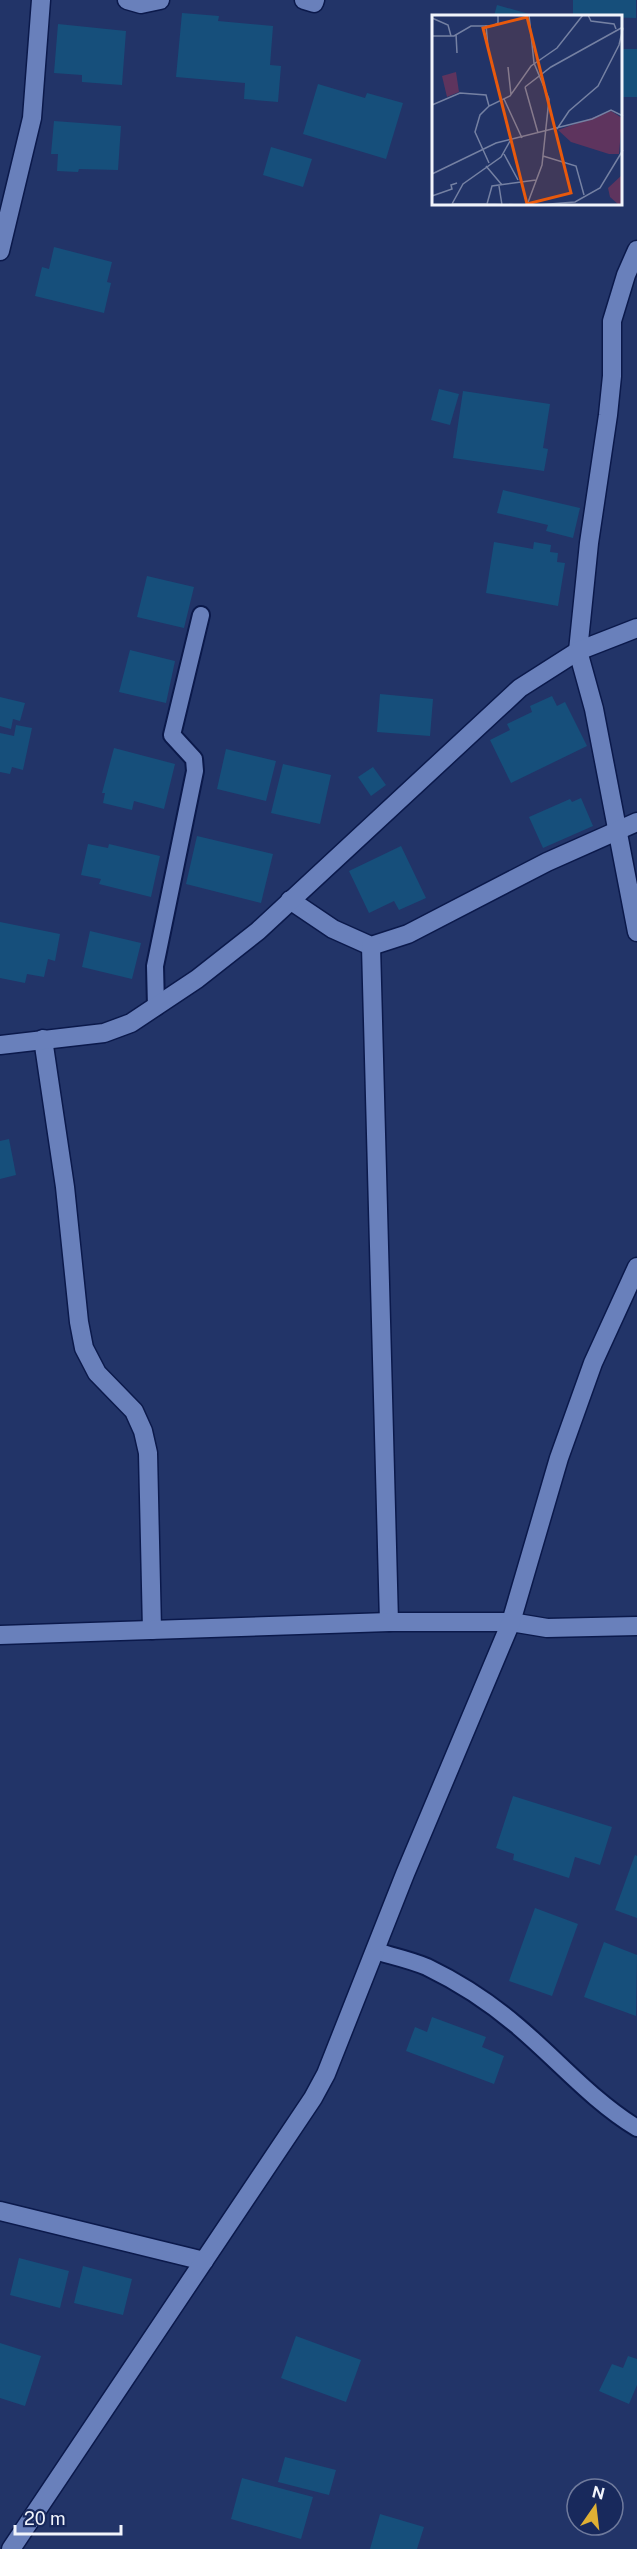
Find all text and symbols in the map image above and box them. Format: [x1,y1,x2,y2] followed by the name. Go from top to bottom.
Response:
[432,15,622,206] inset map
[565,2477,625,2537] north arrow
[590,2482,607,2504] text: N
[15,2498,122,2536] scale bar
[24,2508,66,2529] text: 20 m

